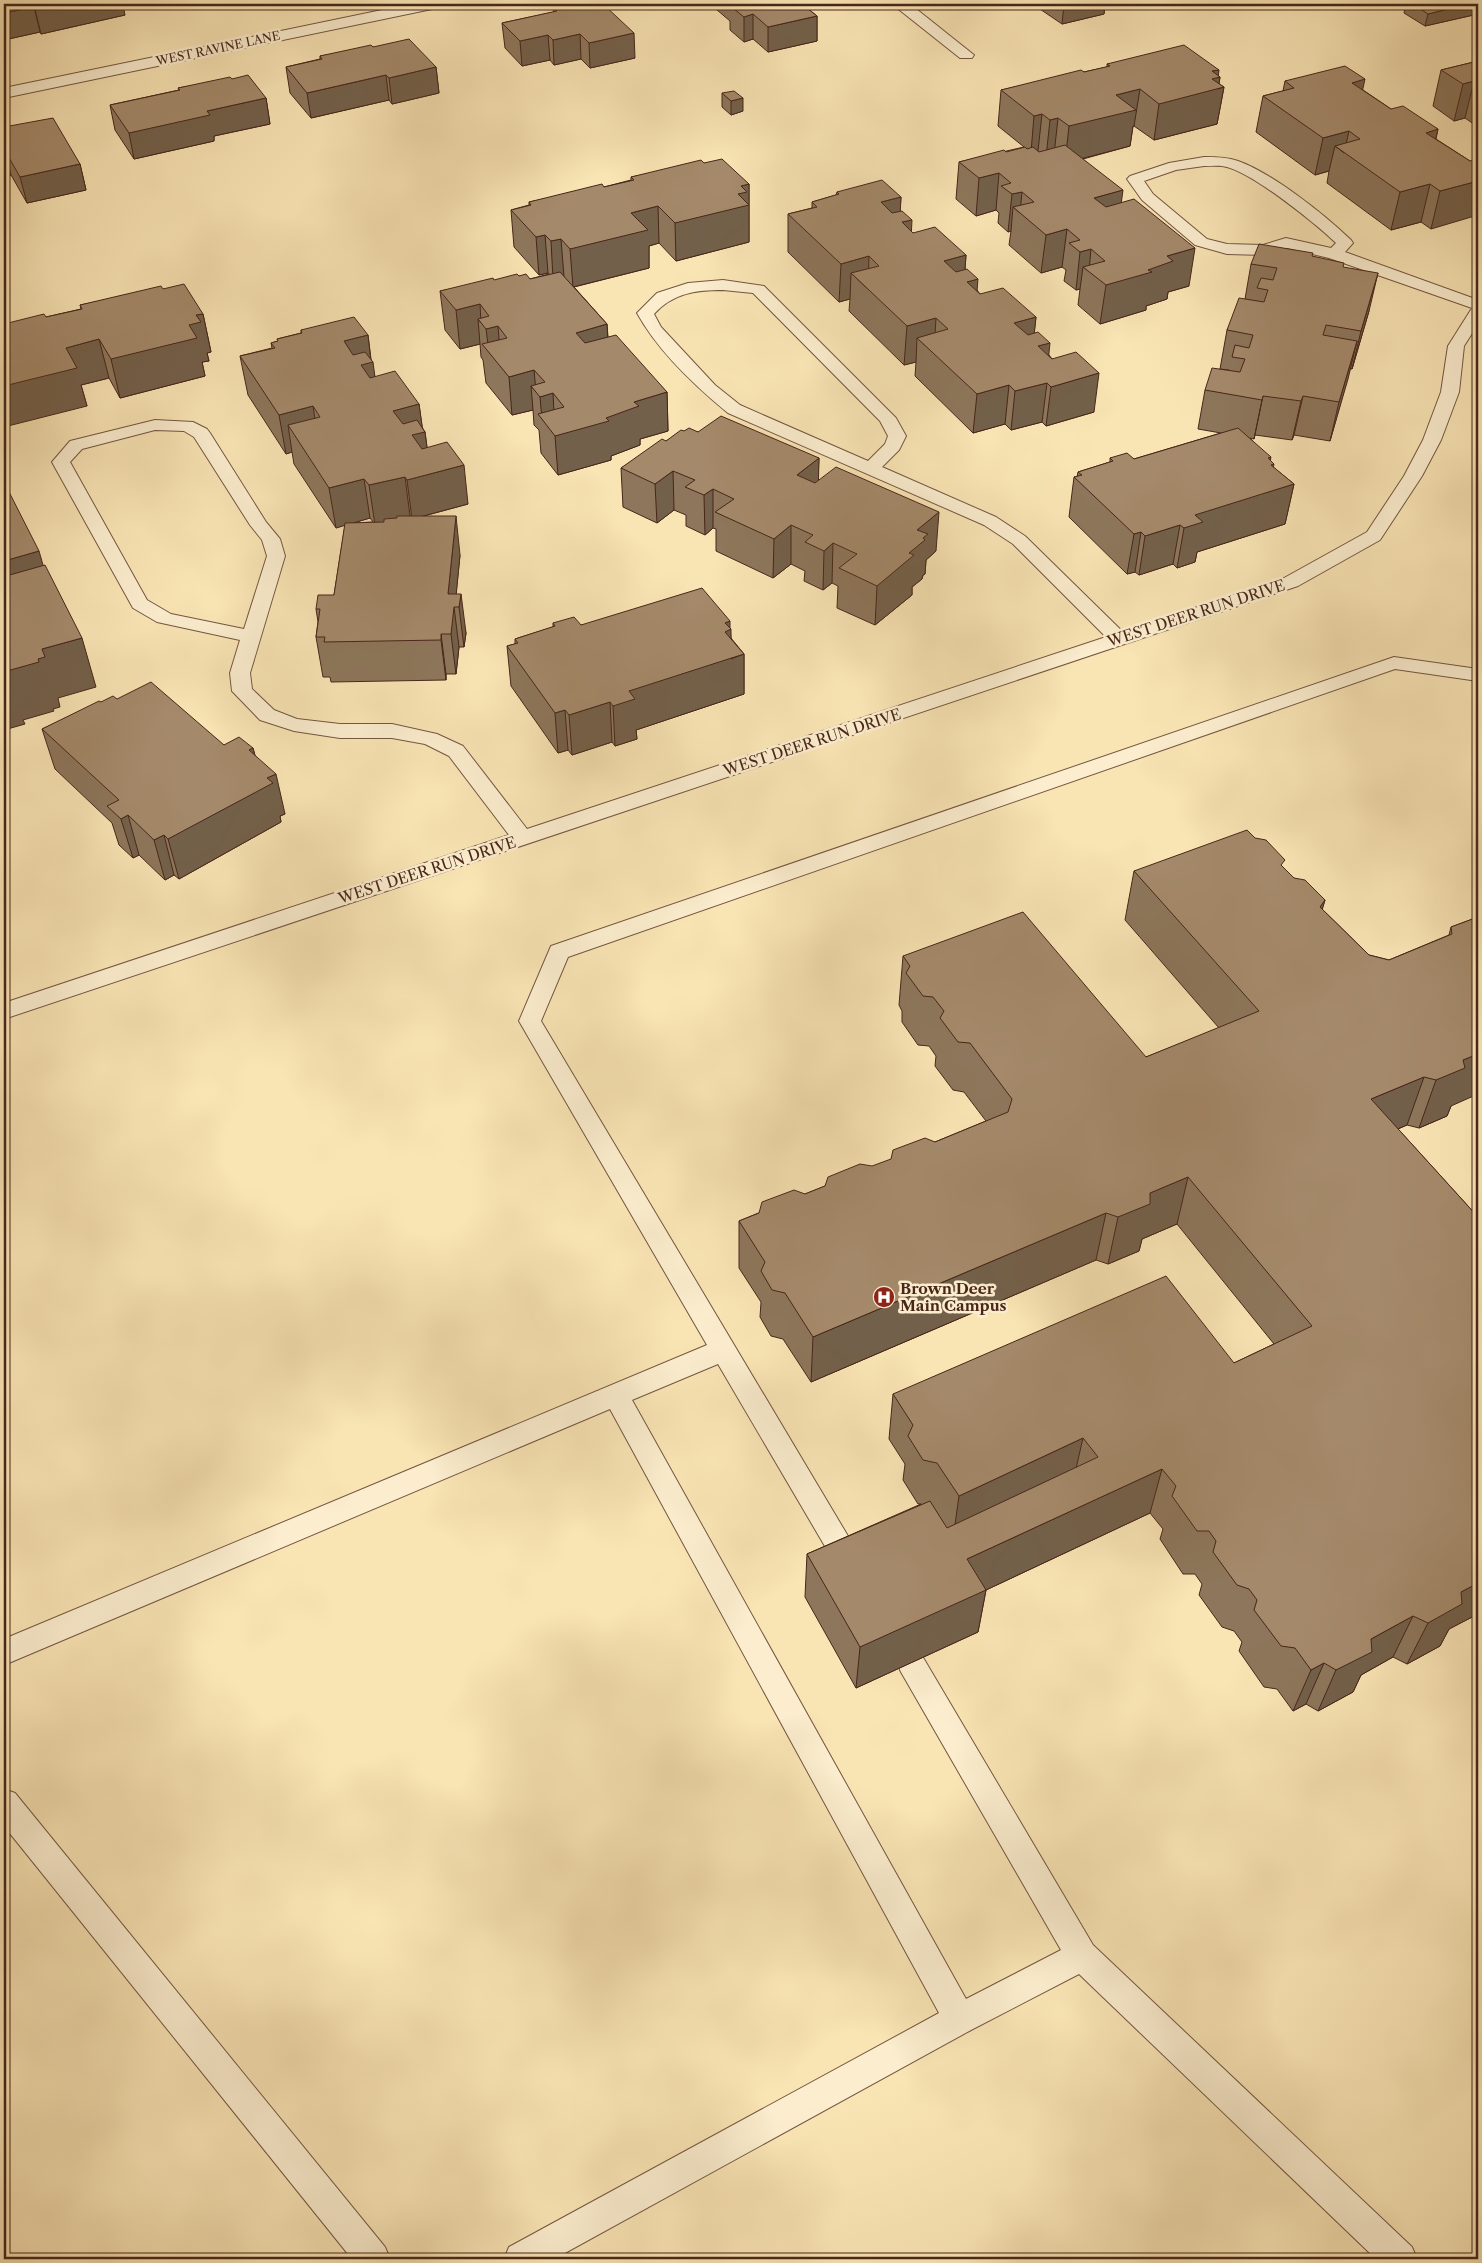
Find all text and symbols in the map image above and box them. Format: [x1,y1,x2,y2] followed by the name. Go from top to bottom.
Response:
[154,27,282,69] street label: WEST RAVINE LANE
[1104,575,1287,651] street label: WEST DEER RUN DRIVE
[720,704,903,780] street label: WEST DEER RUN DRIVE
[335,832,518,908] street label: WEST DEER RUN DRIVE
[900,1279,1007,1315] place label: Brown Deer Main Campus
[872,1285,896,1309] hospital icon: Brown Deer Main Campus

